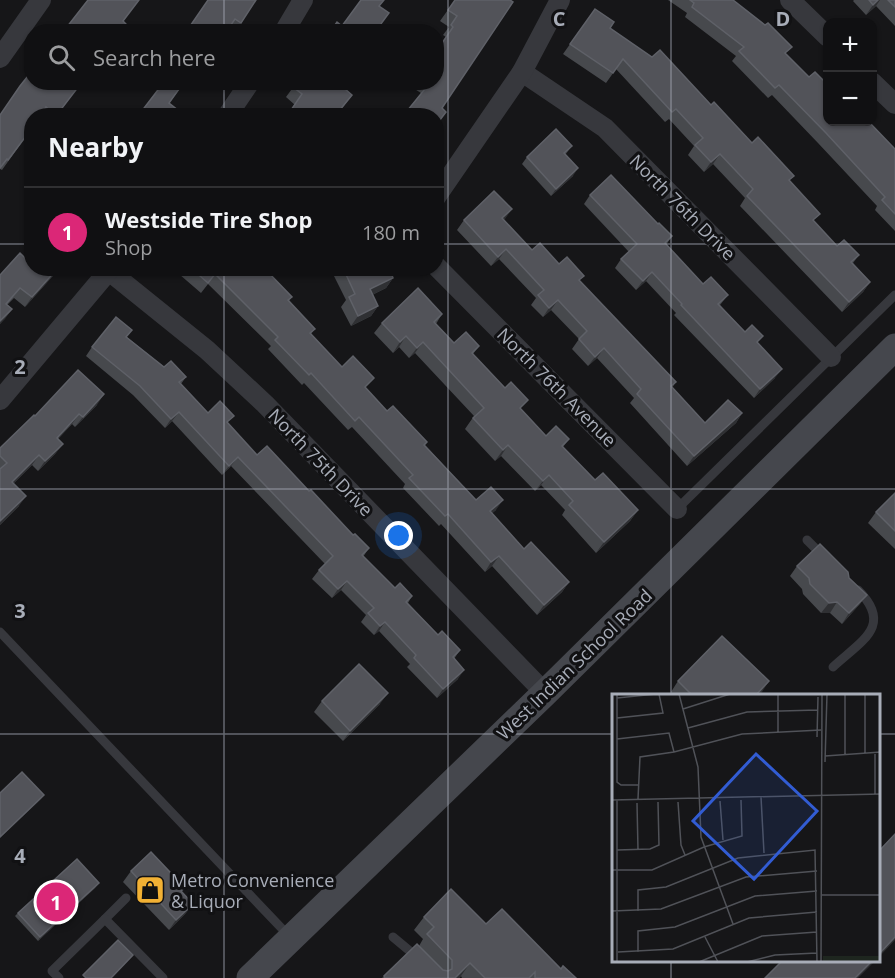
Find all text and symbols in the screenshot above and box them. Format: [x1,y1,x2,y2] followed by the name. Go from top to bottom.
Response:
[553,5,566,32] text: C
[776,5,790,32] text: D
[823,18,877,126] map controls
[823,18,877,72] button: +
[24,24,444,90] search box
[45,41,78,74] icon: search
[93,42,216,72] text: Search here
[823,72,877,126] button: −
[48,129,143,165] text: Nearby
[625,149,741,265] street label: North 76th Drive
[105,204,312,234] text: Westside Tire Shop
[62,219,73,246] text: 1
[362,219,420,246] text: 180 m
[105,234,153,261] text: Shop
[492,322,622,452] street label: North 76th Avenue
[14,353,26,380] text: 2
[264,403,378,521] street label: North 75th Drive
[384,521,413,550] your location
[491,583,657,745] street label: West Indian School Road
[14,597,26,624] text: 3
[612,694,880,963] inset map
[14,842,26,869] text: 4
[171,868,334,913] place label: Metro Convenience & Liquor
[134,874,166,906] shop icon: Metro Convenience & Liquor
[36,880,76,924] pin: 1

